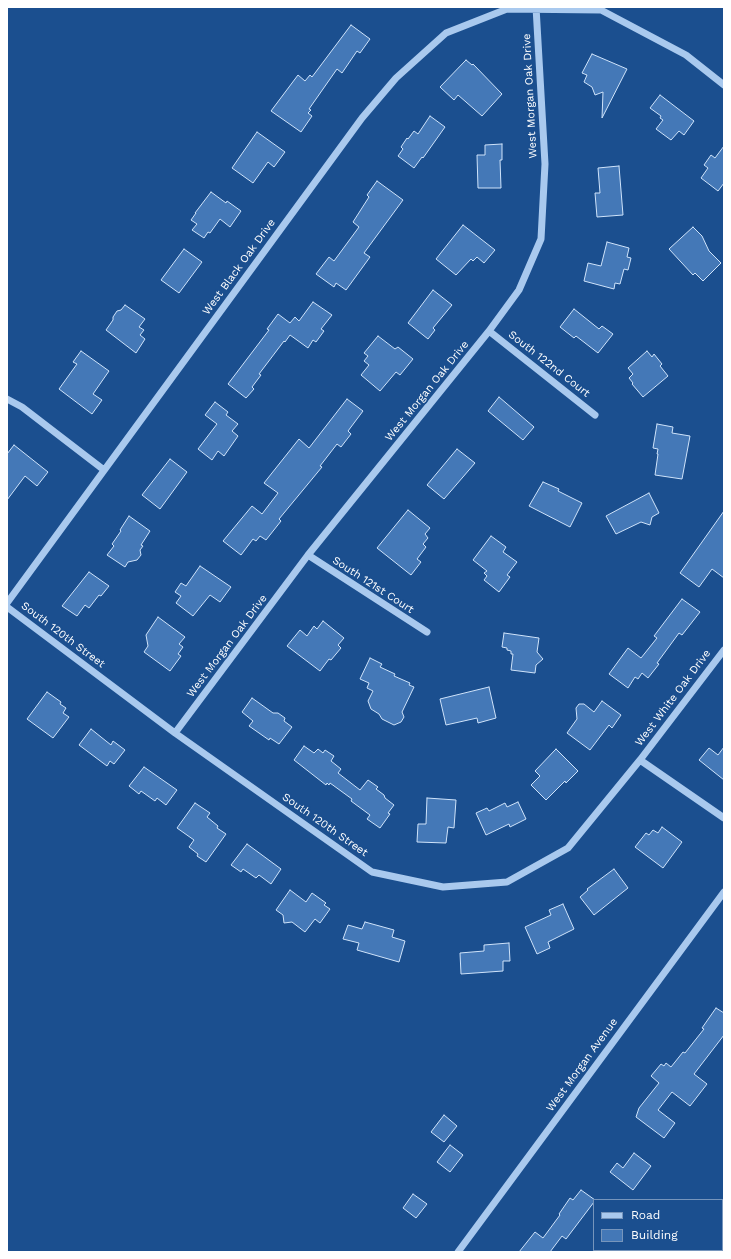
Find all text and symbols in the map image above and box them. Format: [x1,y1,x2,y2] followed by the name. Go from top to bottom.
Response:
[520,33,540,159] street label: West Morgan Oak Drive
[200,216,278,318] street label: West Black Oak Drive
[506,328,592,400] street label: South 122nd Court
[382,338,472,444] street label: West Morgan Oak Drive
[330,554,416,616] street label: South 121st Court
[184,592,270,700] street label: West Morgan Oak Drive
[19,599,107,671] street label: South 120th Street
[632,647,714,749] street label: West White Oak Drive
[280,791,370,859] street label: South 120th Street
[544,1016,620,1114] street label: West Morgan Avenue
[593,1199,723,1251] legend
[631,1208,660,1222] text: Road
[631,1228,678,1242] text: Building

